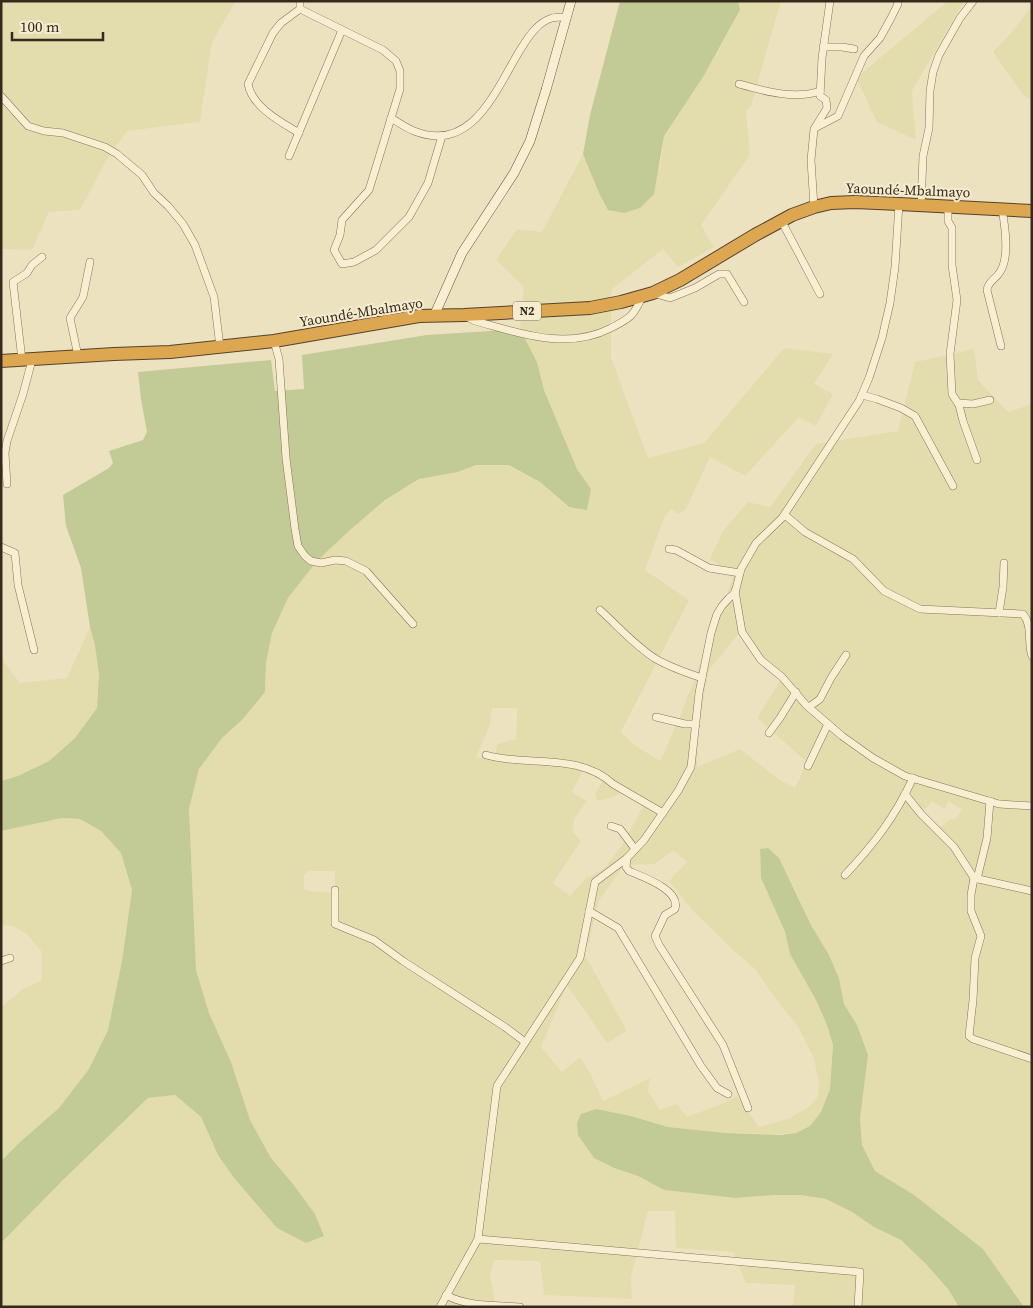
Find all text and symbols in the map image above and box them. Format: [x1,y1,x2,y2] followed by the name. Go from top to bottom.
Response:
[12,10,104,42] scale bar
[20,16,60,37] text: 100 m
[845,178,971,202] street label: Yaoundé-Mbalmayo
[298,292,424,332] street label: Yaoundé-Mbalmayo
[513,302,541,321] road number: N2

